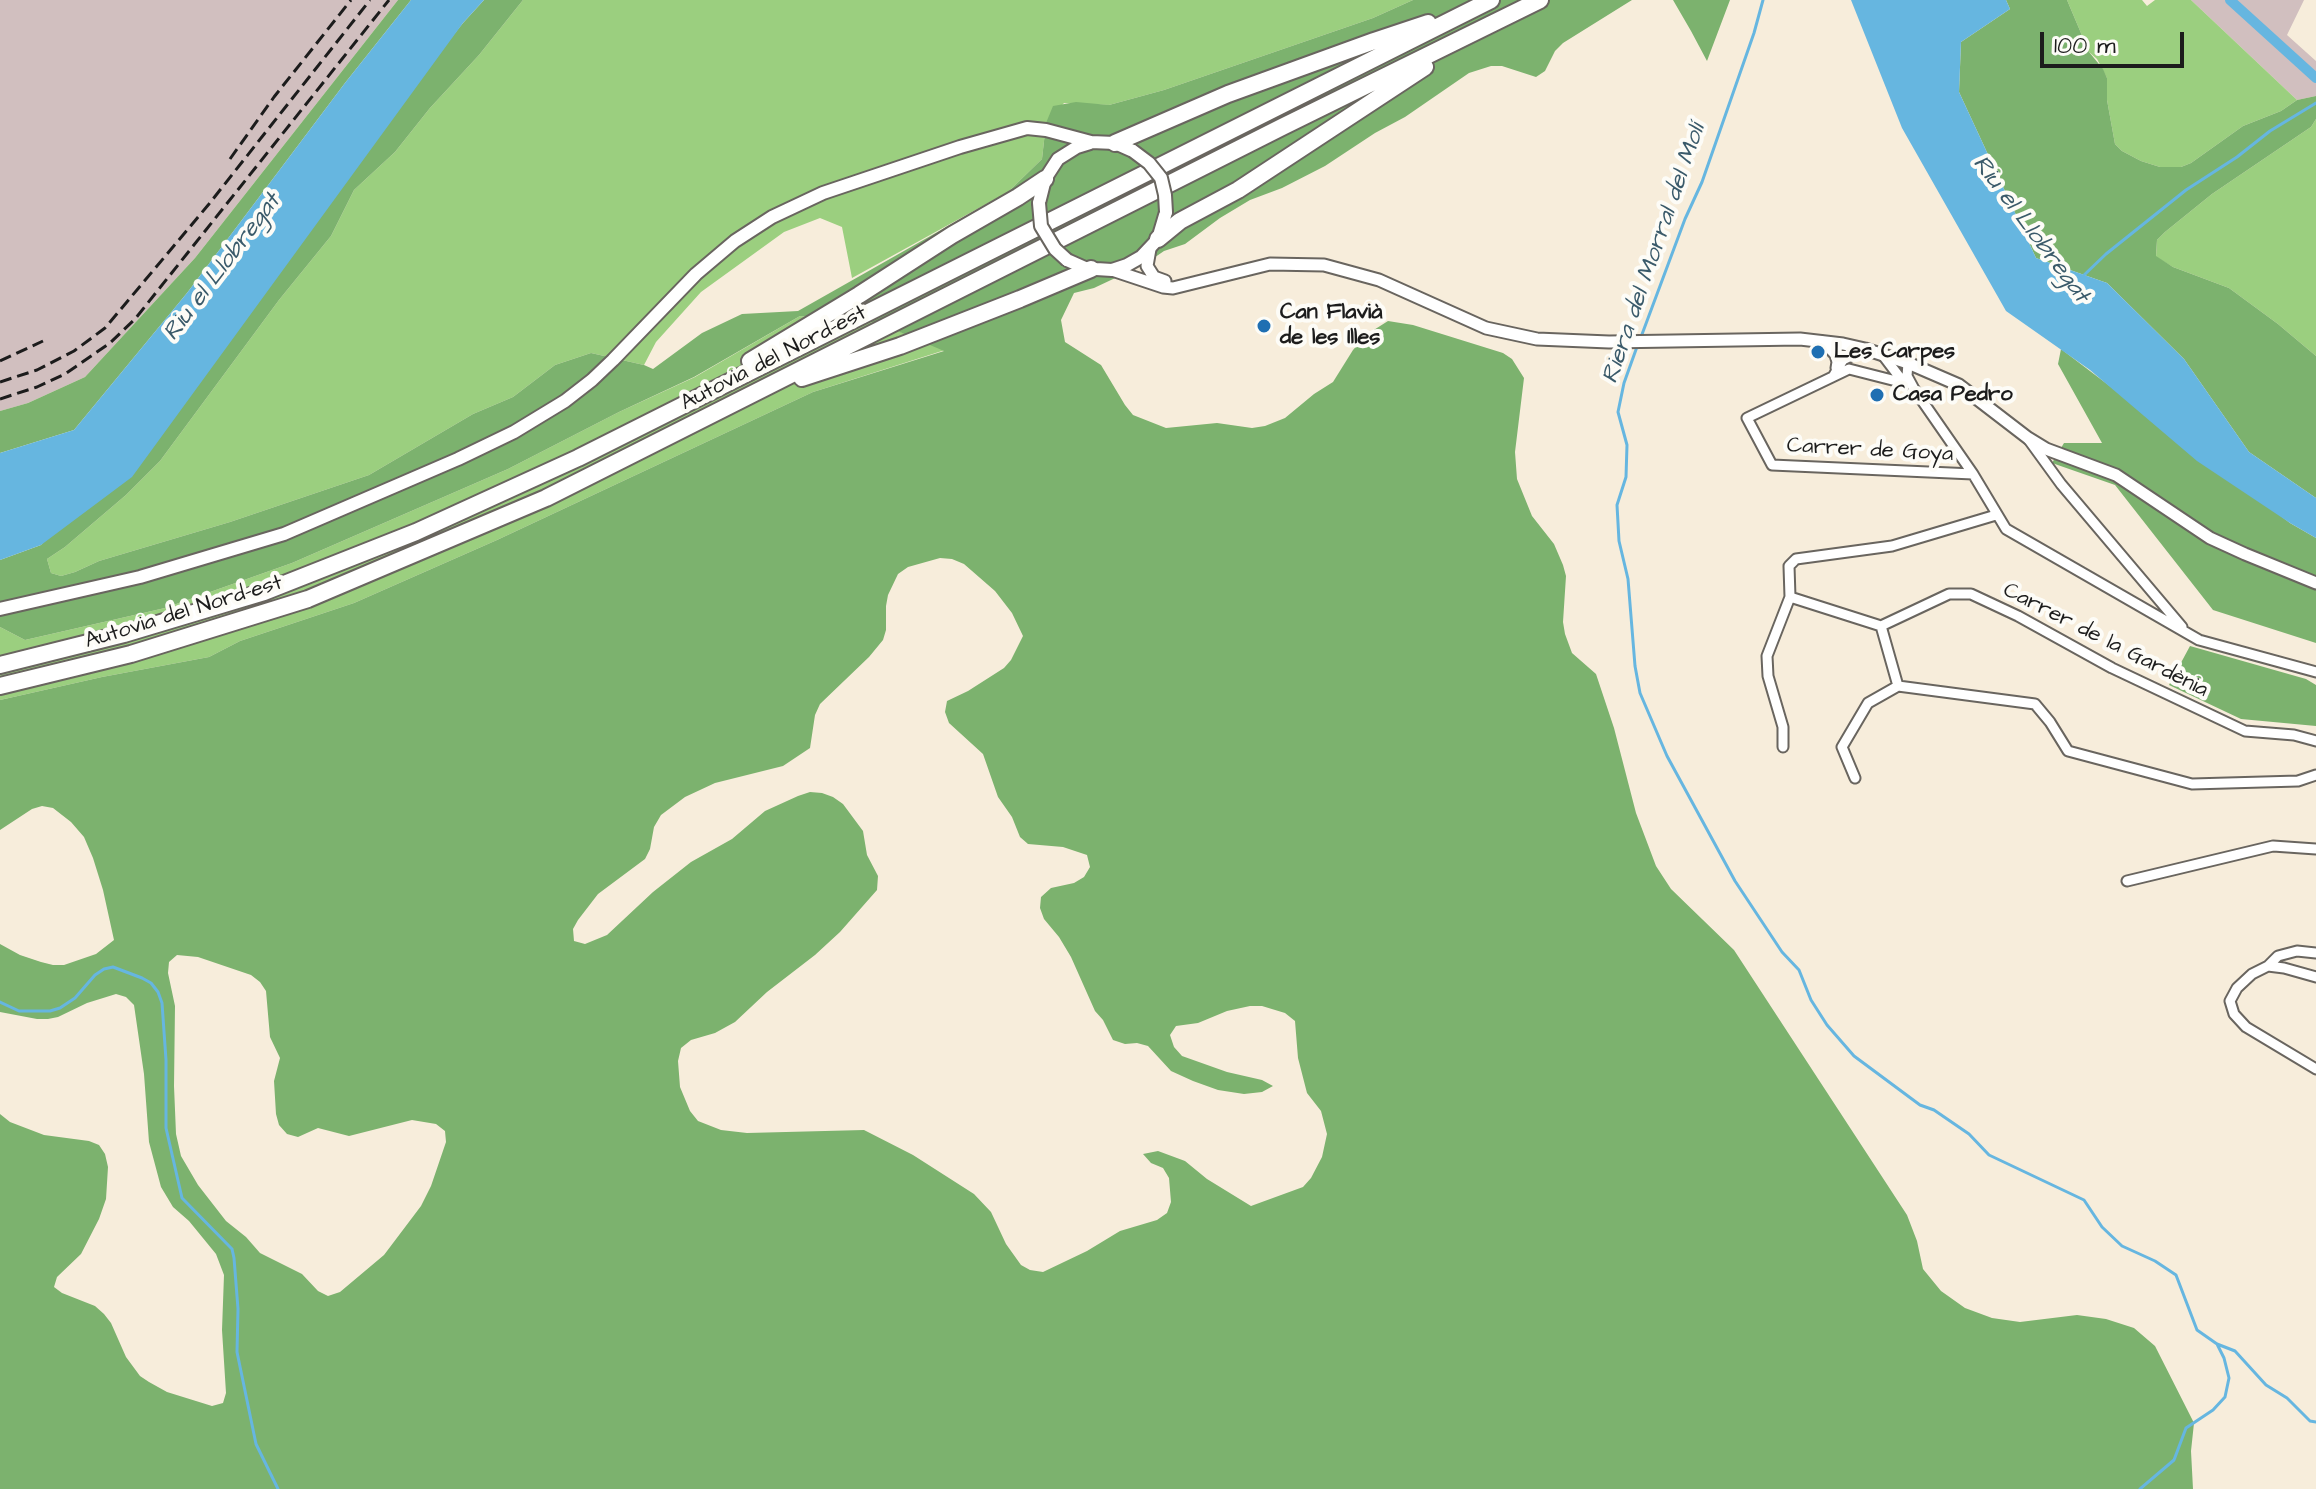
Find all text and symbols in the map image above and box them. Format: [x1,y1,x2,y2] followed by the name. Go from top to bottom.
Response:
[2044,16,2188,66] scale bar
[2054,29,2116,63] text: 100 m
[1597,121,1713,387] water label: Riera del Morral del Molí
[1965,151,2095,309] water label: Riu el Llobregat
[158,189,288,347] water label: Riu el Llobregat
[1280,300,1382,352] place label: Can Flavià de les Illes
[677,301,871,417] street label: Autovia del Nord-est
[1255,317,1273,335] marker: Can Flavià de les Illes
[1834,339,1955,365] place label: Les Carpes
[1809,343,1827,361] marker: Les Carpes
[1893,382,2013,408] place label: Casa Pedro
[1868,386,1886,404] marker: Casa Pedro
[1786,433,1954,469] street label: Carrer de Goya
[82,570,286,656] street label: Autovia del Nord-est
[1998,578,2212,704] street label: Carrer de la Gardènia

